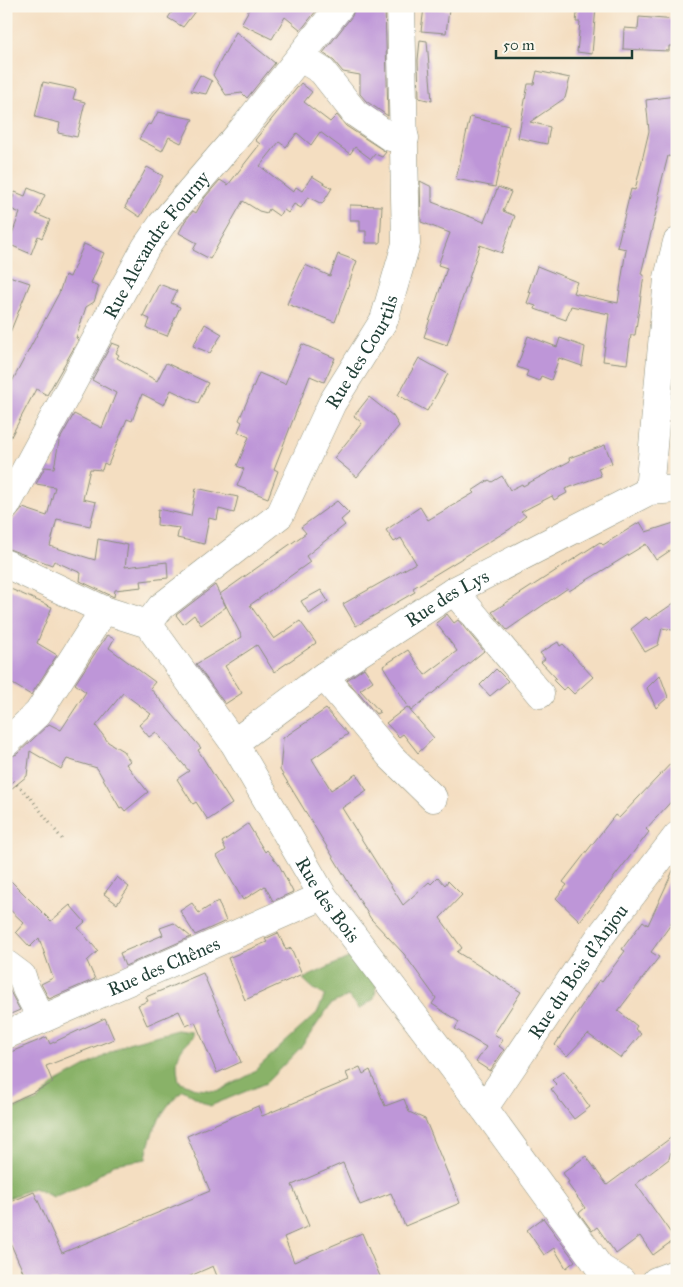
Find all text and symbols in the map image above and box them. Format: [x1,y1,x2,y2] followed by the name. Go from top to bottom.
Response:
[496,28,632,60] scale bar
[503,36,535,54] text: 50 m
[98,165,215,322] street label: Rue Alexandre Fourny
[320,292,402,413] street label: Rue des Courtils
[401,564,492,631] street label: Rue des Lys
[291,853,365,947] street label: Rue des Bois
[523,899,633,1043] street label: Rue du Bois d'Anjou
[104,931,223,1001] street label: Rue des Chênes

